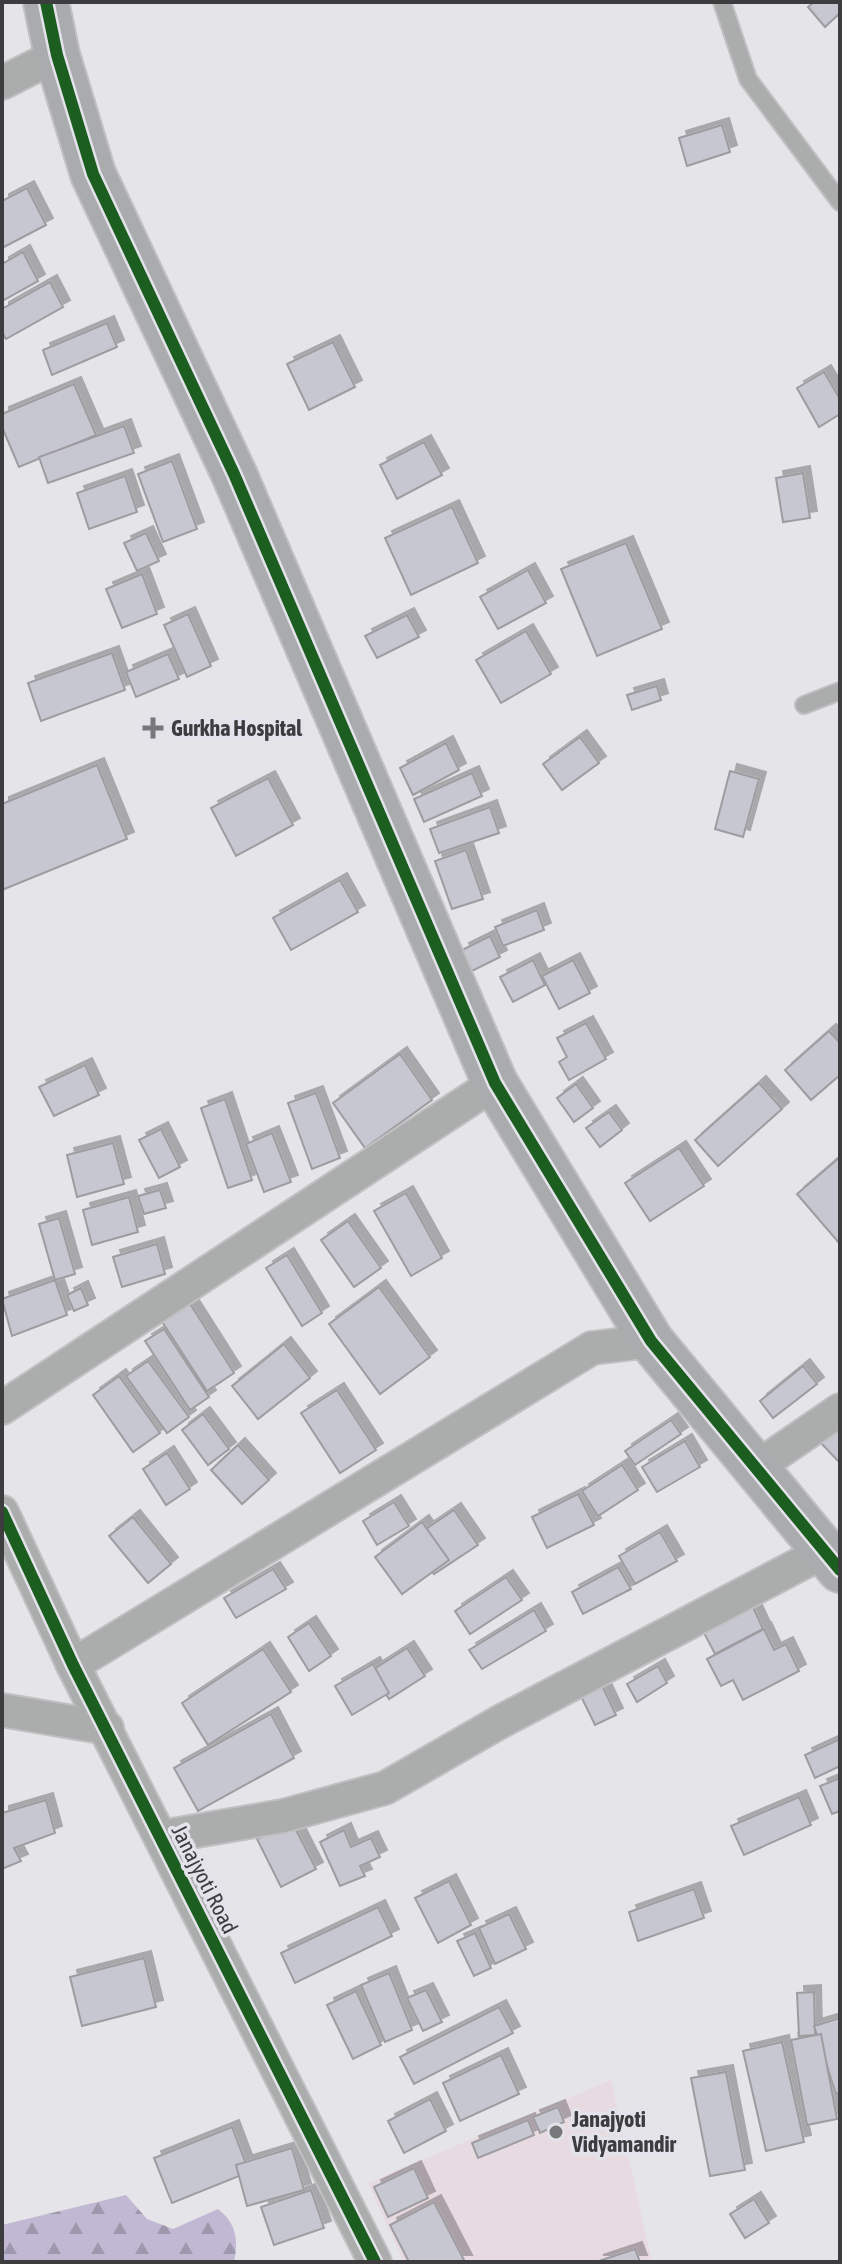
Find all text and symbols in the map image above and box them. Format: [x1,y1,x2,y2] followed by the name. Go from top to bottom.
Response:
[171,715,303,741] place label: Gurkha Hospital
[142,717,164,739] marker: Gurkha Hospital
[166,1820,244,1938] street label: Janajyoti Road
[571,2106,677,2157] place label: Janajyoti Vidyamandir
[547,2123,565,2141] marker: Janajyoti Vidyamandir

